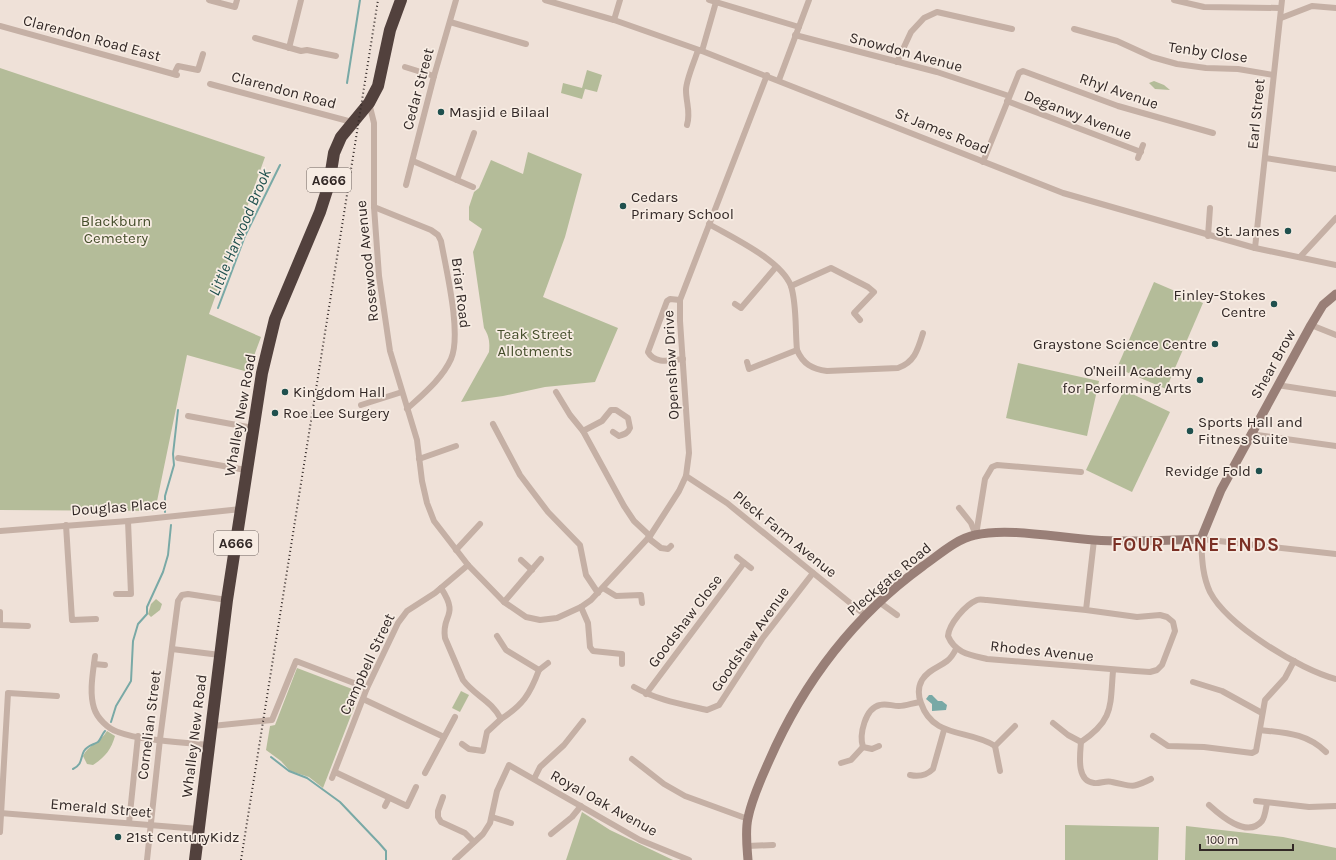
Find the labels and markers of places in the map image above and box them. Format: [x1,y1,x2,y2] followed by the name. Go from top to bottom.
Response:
[449,103,549,121] place label: Masjid e Bilaal
[436,107,446,117] marker: Masjid e Bilaal
[631,188,734,223] place label: Cedars Primary School
[618,201,628,211] marker: Cedars Primary School
[1215,222,1280,240] place label: St. James
[1283,226,1293,236] marker: St. James
[1174,286,1266,321] place label: Finley-Stokes Centre
[1269,299,1279,309] marker: Finley-Stokes Centre
[1033,335,1207,353] place label: Graystone Science Centre
[1210,339,1220,349] marker: Graystone Science Centre
[1062,362,1192,397] place label: O'Neill Academy for Performing Arts
[1195,375,1205,385] marker: O'Neill Academy for Performing Arts
[293,383,385,401] place label: Kingdom Hall
[280,387,290,397] marker: Kingdom Hall
[283,404,390,422] place label: Roe Lee Surgery
[270,408,280,418] marker: Roe Lee Surgery
[1198,413,1303,448] place label: Sports Hall and Fitness Suite
[1185,426,1195,436] marker: Sports Hall and Fitness Suite
[1165,462,1251,480] place label: Revidge Fold
[1254,466,1264,476] marker: Revidge Fold
[126,828,239,846] place label: 21st CenturyKidz
[113,832,123,842] marker: 21st CenturyKidz

